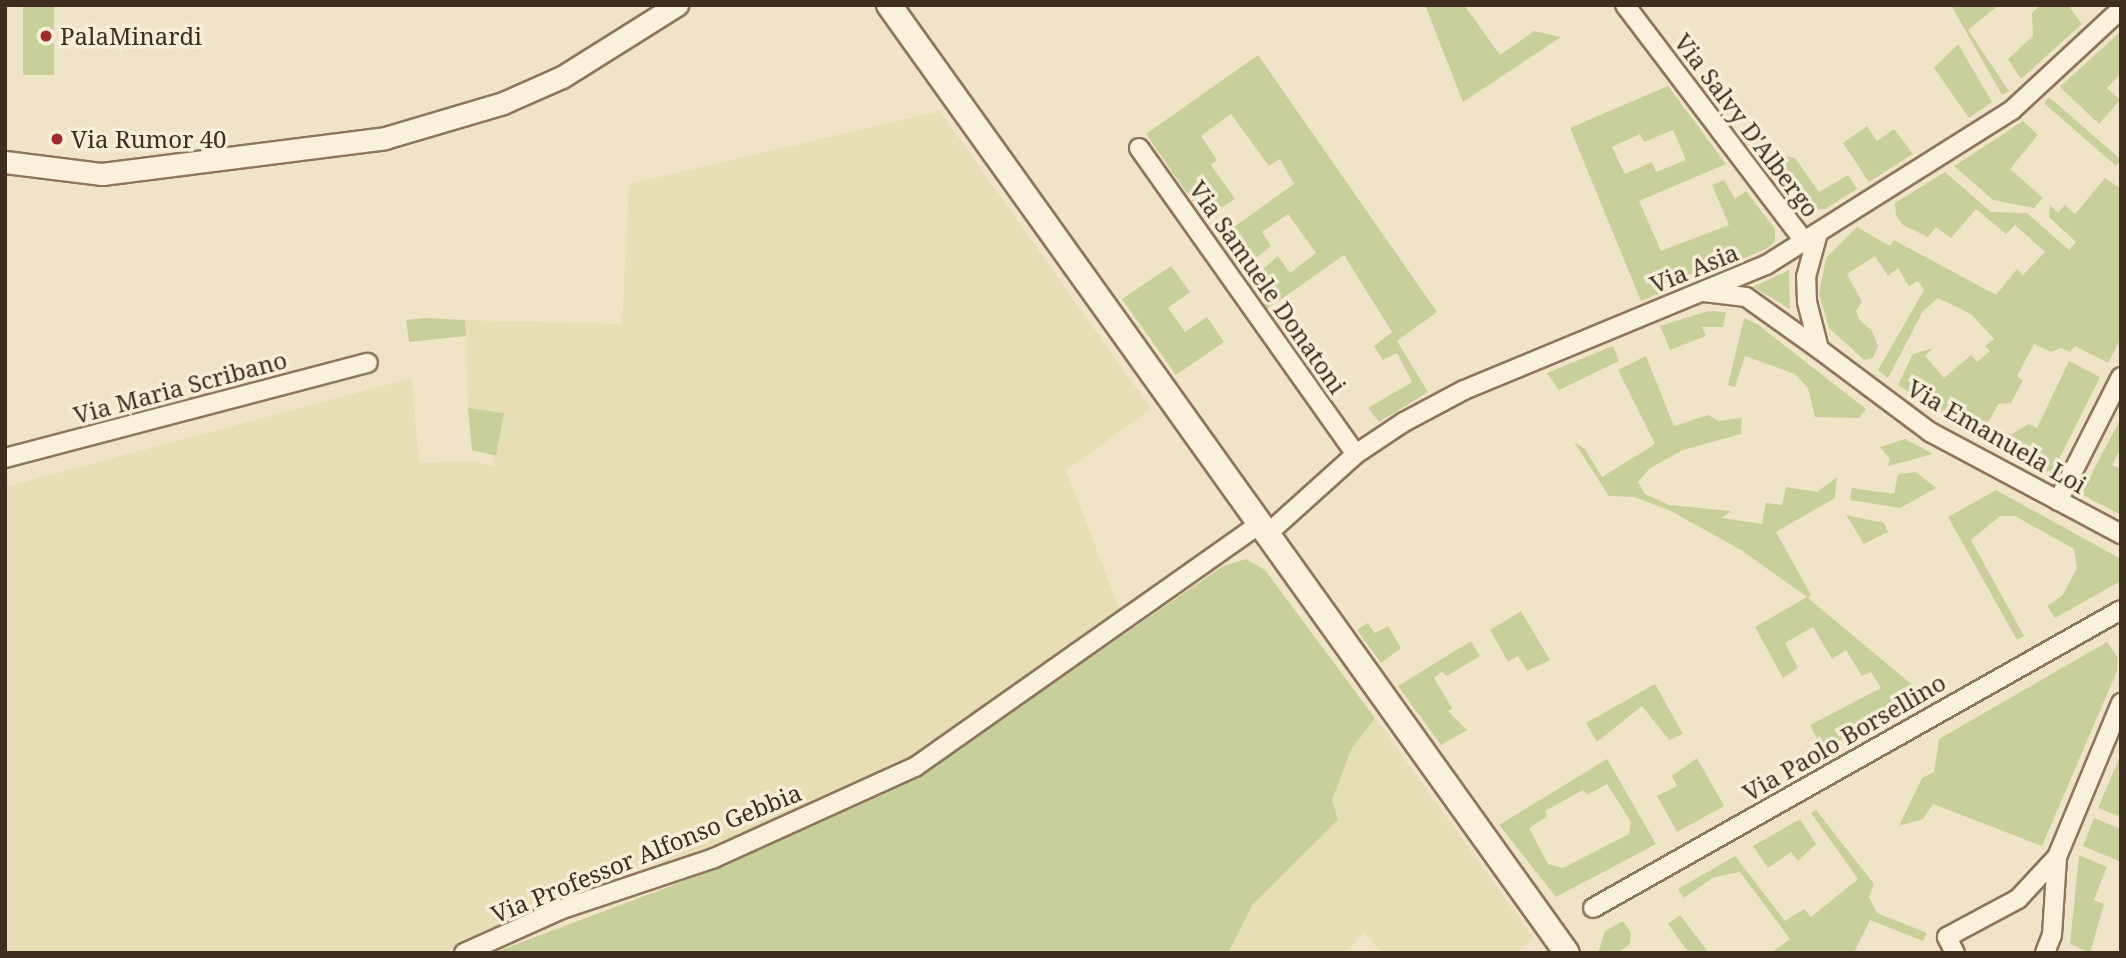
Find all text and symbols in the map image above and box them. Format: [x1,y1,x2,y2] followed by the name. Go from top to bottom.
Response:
[60,22,202,50] place label: PalaMinardi
[38,28,54,44] marker: PalaMinardi
[1669,28,1825,222] street label: Via Salvy D'Albergo
[71,125,227,153] place label: Via Rumor 40
[49,131,65,147] marker: Via Rumor 40
[1184,175,1352,399] street label: Via Samuele Donatoni
[1646,237,1742,299] street label: Via Asia
[70,345,290,429] street label: Via Maria Scribano
[1902,373,2092,499] street label: Via Emanuela Loi
[1737,667,1951,807] street label: Via Paolo Borsellino
[487,777,805,929] street label: Via Professor Alfonso Gebbia

